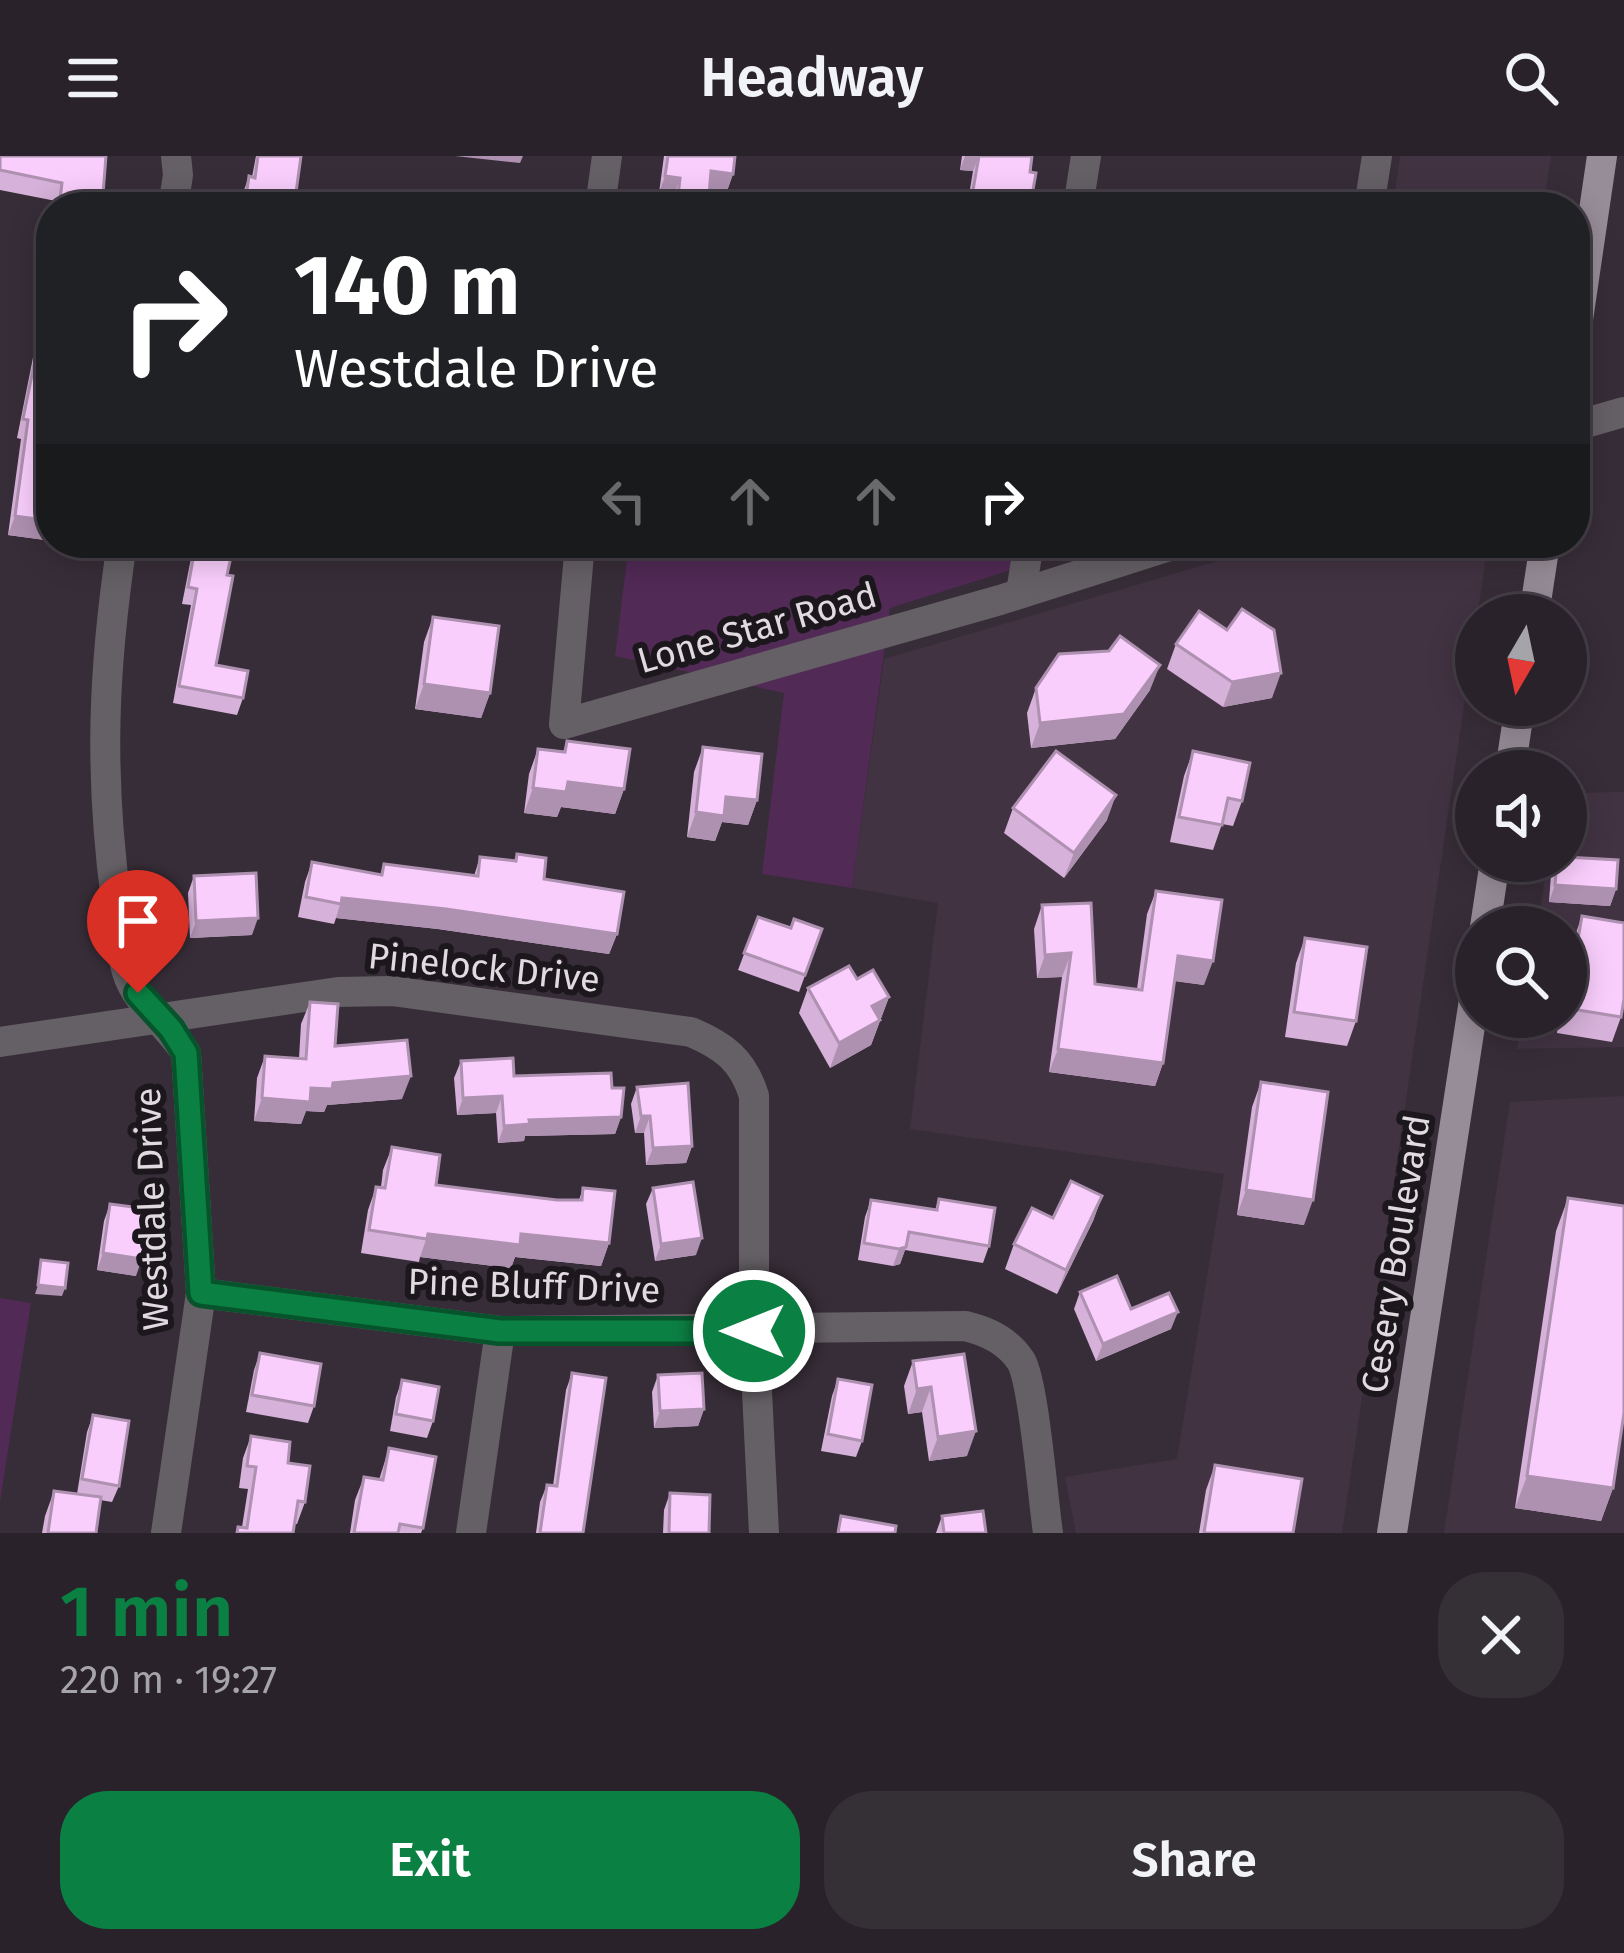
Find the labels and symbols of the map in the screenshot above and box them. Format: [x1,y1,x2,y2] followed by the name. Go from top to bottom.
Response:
[632,573,882,683] street label: Lone Star Road
[1455,594,1587,726] north arrow
[87,870,189,993] pin
[366,934,602,1002] street label: Pinelock Drive
[126,1087,178,1331] street label: Westdale Drive
[1352,1112,1440,1396] street label: Cesery Boulevard
[407,1260,661,1312] street label: Pine Bluff Drive
[691,1268,817,1394] position arrow

